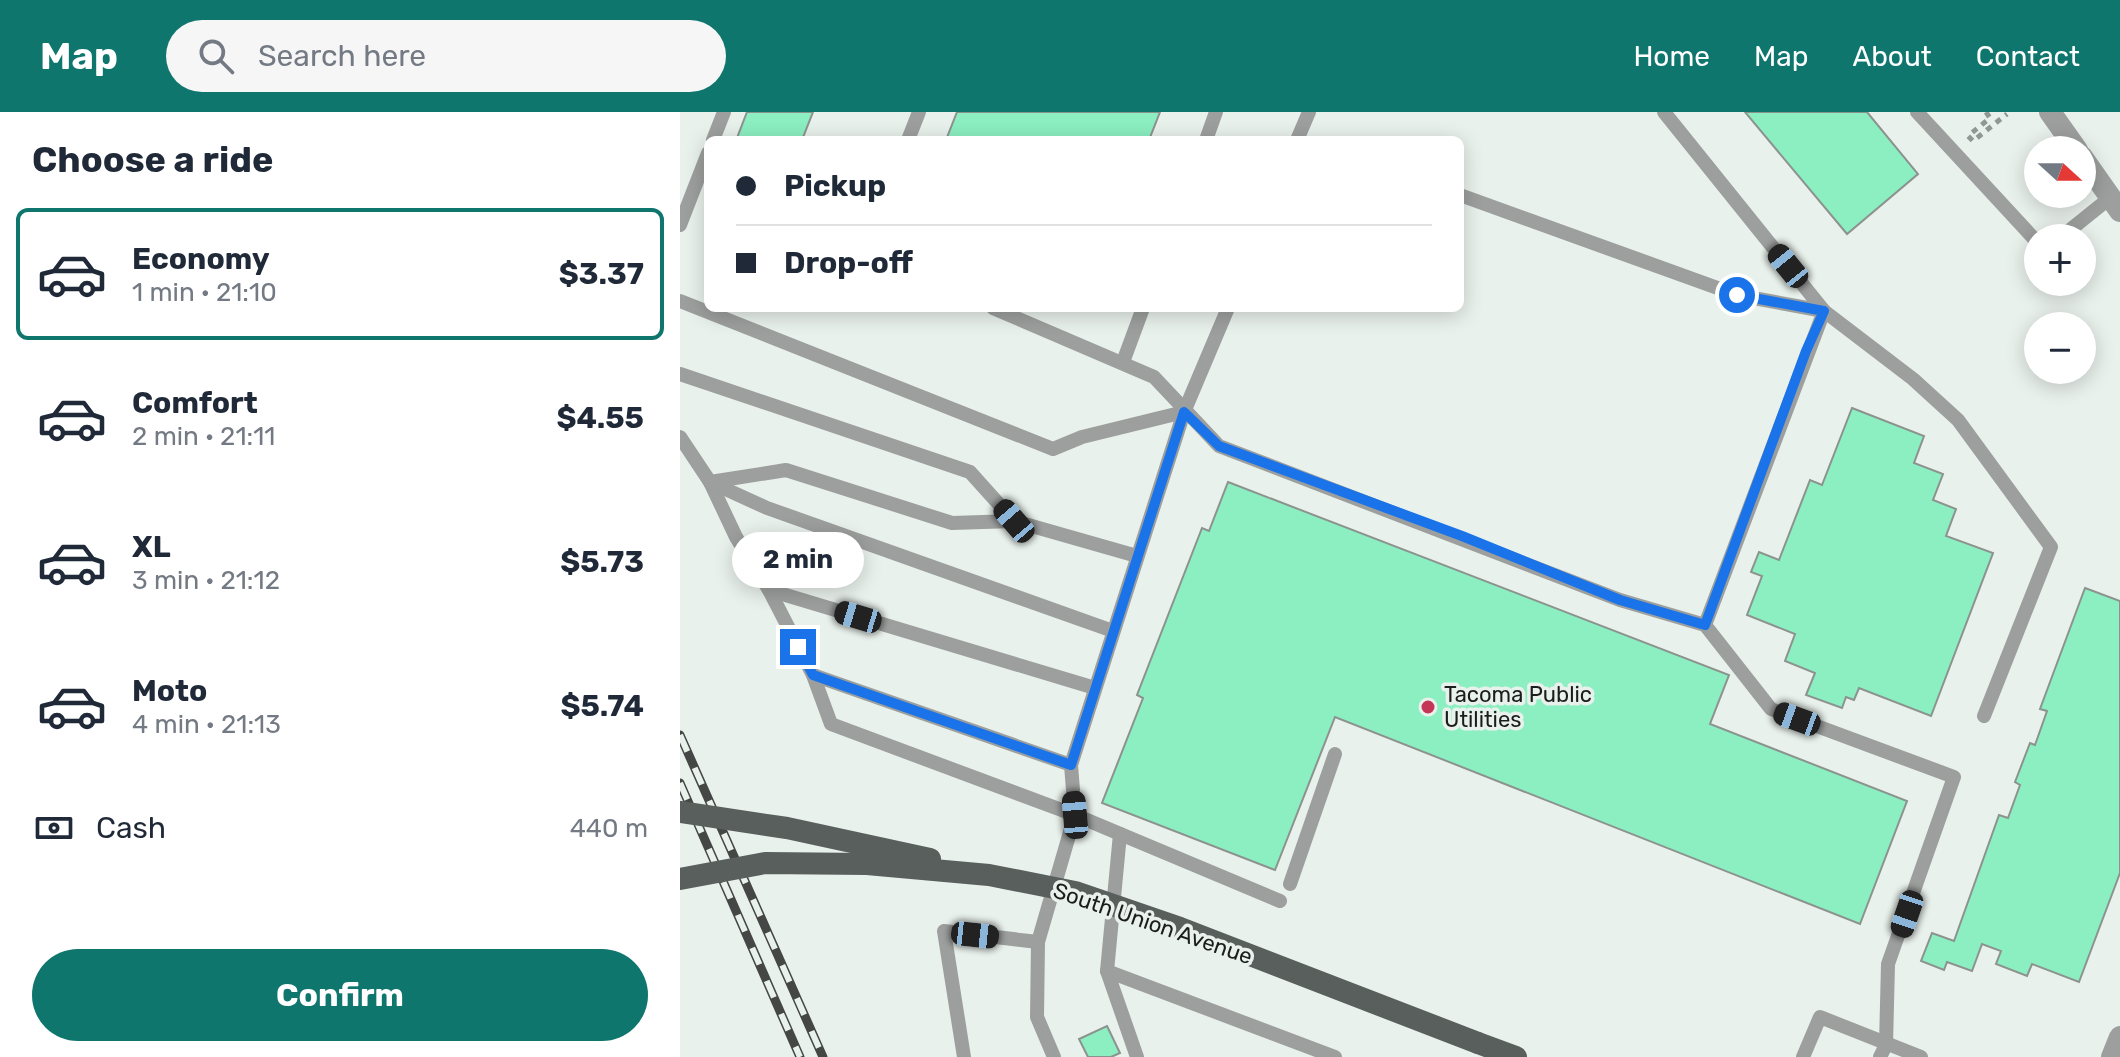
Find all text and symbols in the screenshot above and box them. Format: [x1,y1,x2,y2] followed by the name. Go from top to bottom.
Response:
[166,20,726,92] search box
[40,33,118,79] text: Map
[194,34,238,78] icon: search
[258,38,426,74] text: Search here
[1633,40,1710,73] text: Home
[1754,40,1808,73] text: Map
[1852,40,1932,73] text: About
[1976,40,2080,73] text: Contact
[2024,136,2096,208] north arrow
[2024,136,2096,384] map controls
[32,138,273,181] text: Choose a ride
[784,168,886,204] text: Pickup
[2024,224,2096,296] button: +
[36,238,108,310] icon: car
[1764,240,1812,292] car
[132,241,270,277] text: Economy
[784,245,913,281] text: Drop-off
[559,256,644,292] text: $3.37
[132,277,277,308] text: 1 min · 21:10
[1719,277,1755,313] route start
[2024,312,2096,384] button: −
[36,382,108,454] icon: car
[132,385,258,421] text: Comfort
[556,400,644,436] text: $4.55
[132,421,275,452] text: 2 min · 21:11
[989,495,1039,547] car
[36,526,108,598] icon: car
[132,529,171,565] text: XL
[732,531,864,587] callout: 2 min
[560,544,644,580] text: $5.73
[763,544,833,575] text: 2 min
[132,565,280,596] text: 3 min · 21:12
[832,599,884,635] car
[780,629,816,665] route end
[36,670,108,742] icon: car
[132,673,207,709] text: Moto
[1444,681,1592,733] place label: Tacoma Public Utilities
[560,688,644,724] text: $5.74
[1419,698,1437,716] marker: Tacoma Public Utilities
[1770,700,1824,738] car
[132,709,281,740] text: 4 min · 21:13
[1061,790,1089,840] car
[32,806,76,850] icon: cash
[96,810,166,846] text: Cash
[570,813,648,844] text: 440 m
[1050,877,1256,970] street label: South Union Avenue
[1888,887,1926,941] car
[950,921,1000,949] car
[32,949,648,1041] button: Confirm

